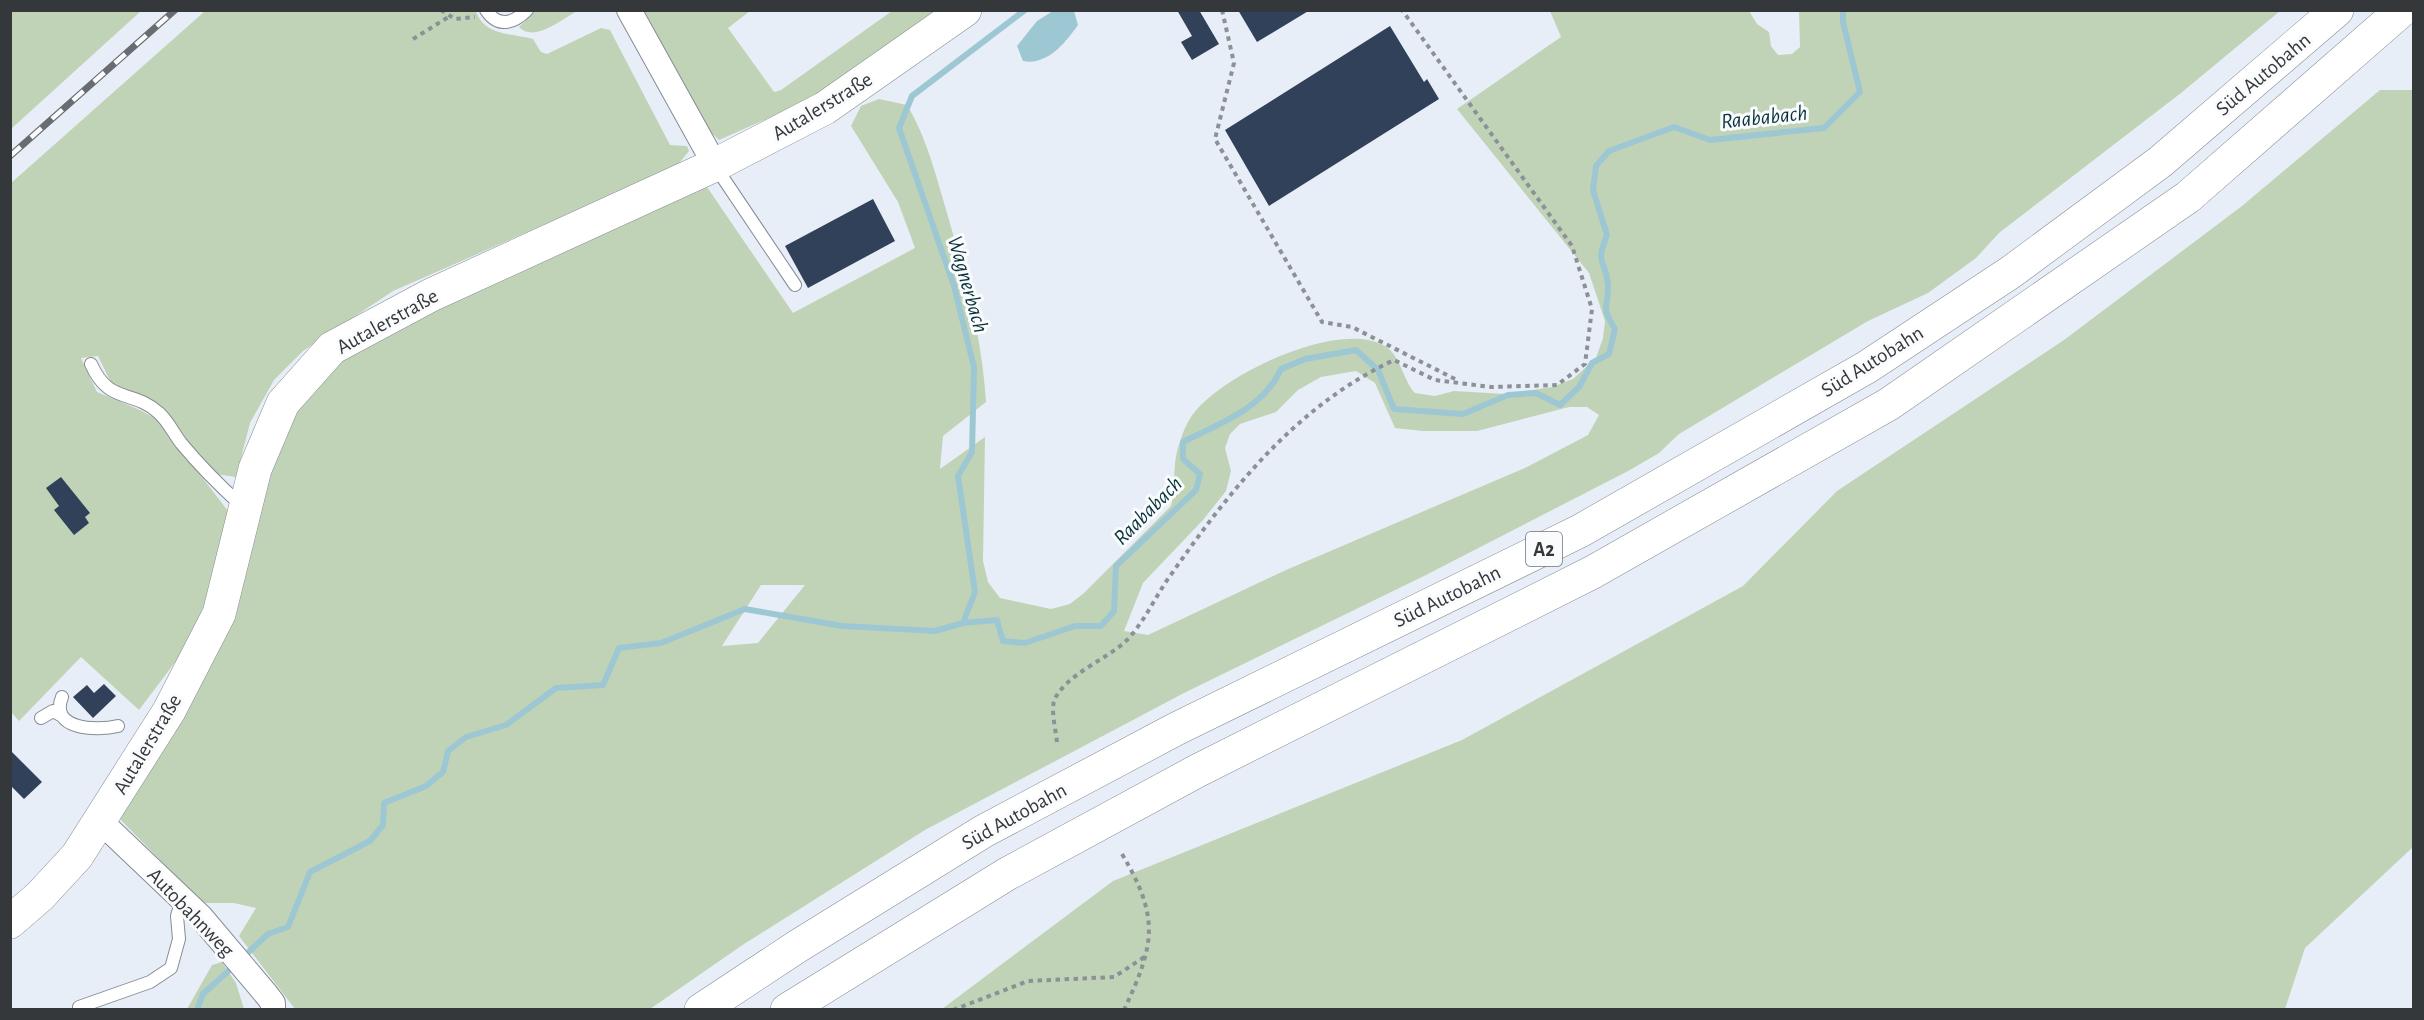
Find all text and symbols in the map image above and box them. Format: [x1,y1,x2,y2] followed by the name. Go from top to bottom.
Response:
[2212,29,2315,120] street label: Süd Autobahn
[769,68,876,144] street label: Autalerstraße
[1720,102,1808,132] water label: Raababach
[944,233,992,335] water label: Wagnerbach
[333,285,442,358] street label: Autalerstraße
[1817,322,1927,401] street label: Süd Autobahn
[1109,472,1186,549] water label: Raababach
[1526,532,1562,566] road number: A2
[1390,562,1504,631] street label: Süd Autobahn
[109,691,185,798] street label: Autalerstraße
[958,779,1070,854] street label: Süd Autobahn
[143,864,238,961] street label: Autobahnweg

